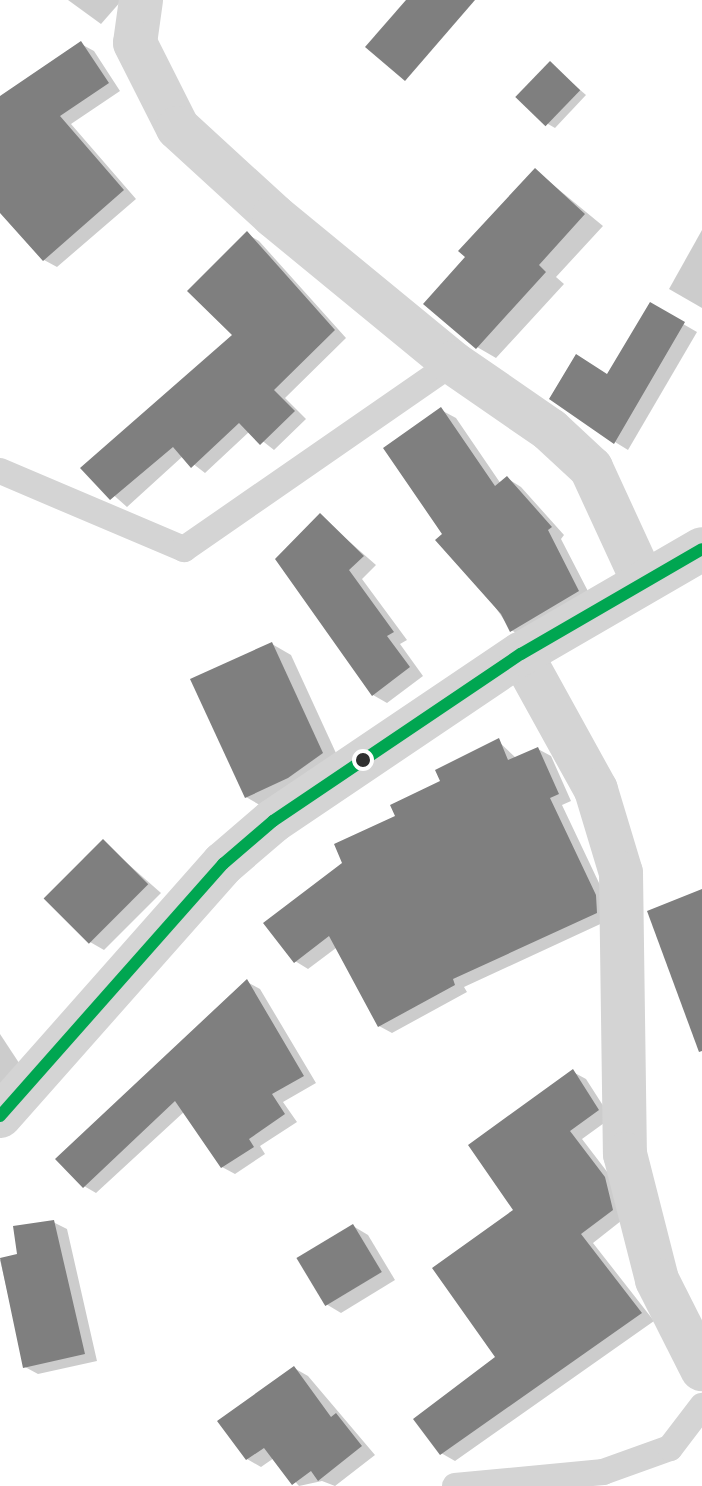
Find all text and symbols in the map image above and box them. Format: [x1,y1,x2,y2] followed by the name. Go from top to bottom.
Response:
[355,752,371,768] unlabelled marker

